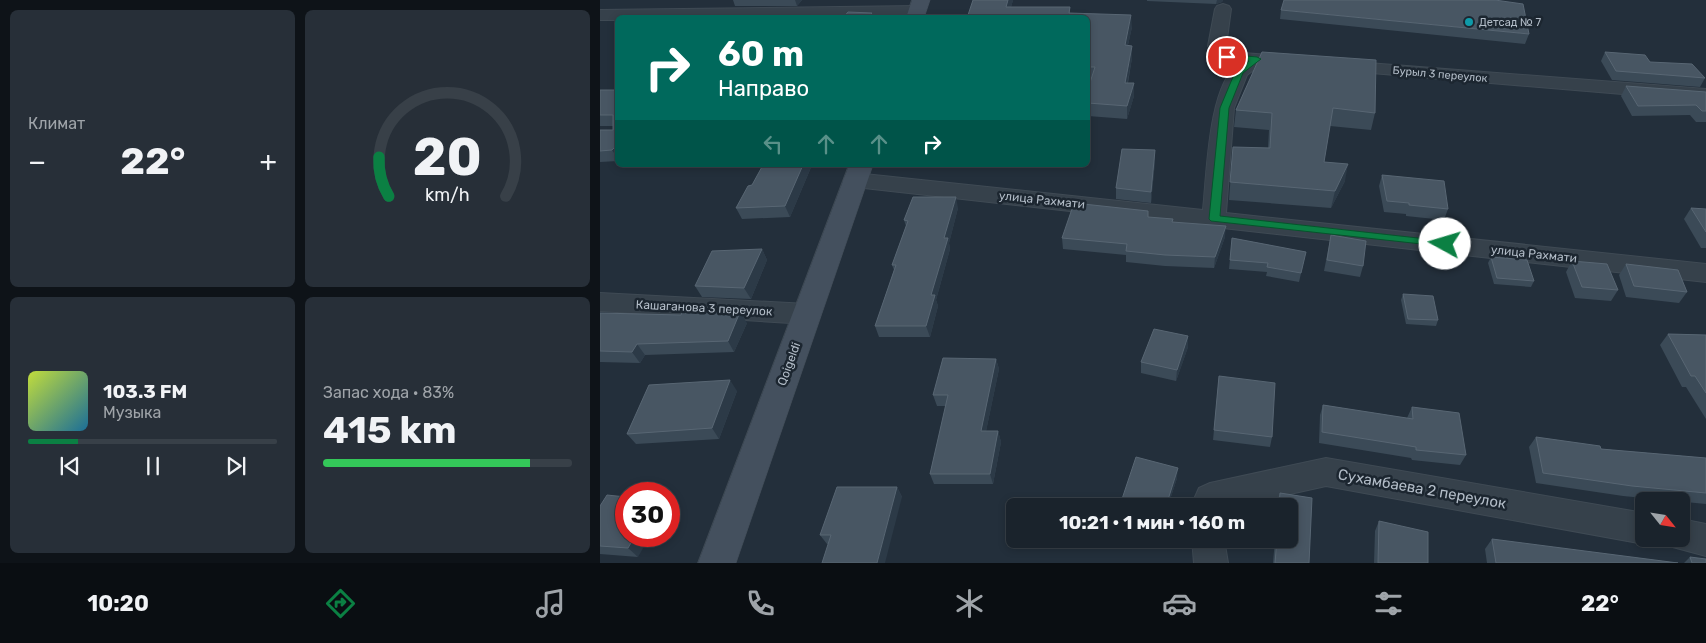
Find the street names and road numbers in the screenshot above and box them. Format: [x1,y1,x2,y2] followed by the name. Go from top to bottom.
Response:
[1392,64,1488,85] street label: Бурыл 3 переулок
[998,189,1086,211] street label: улица Рахмати
[1490,243,1578,265] street label: улица Рахмати
[635,297,773,319] street label: Кашаганова 3 переулок
[775,340,803,387] street label: Qoigeldi
[1336,465,1508,513] street label: Сухамбаева 2 переулок

